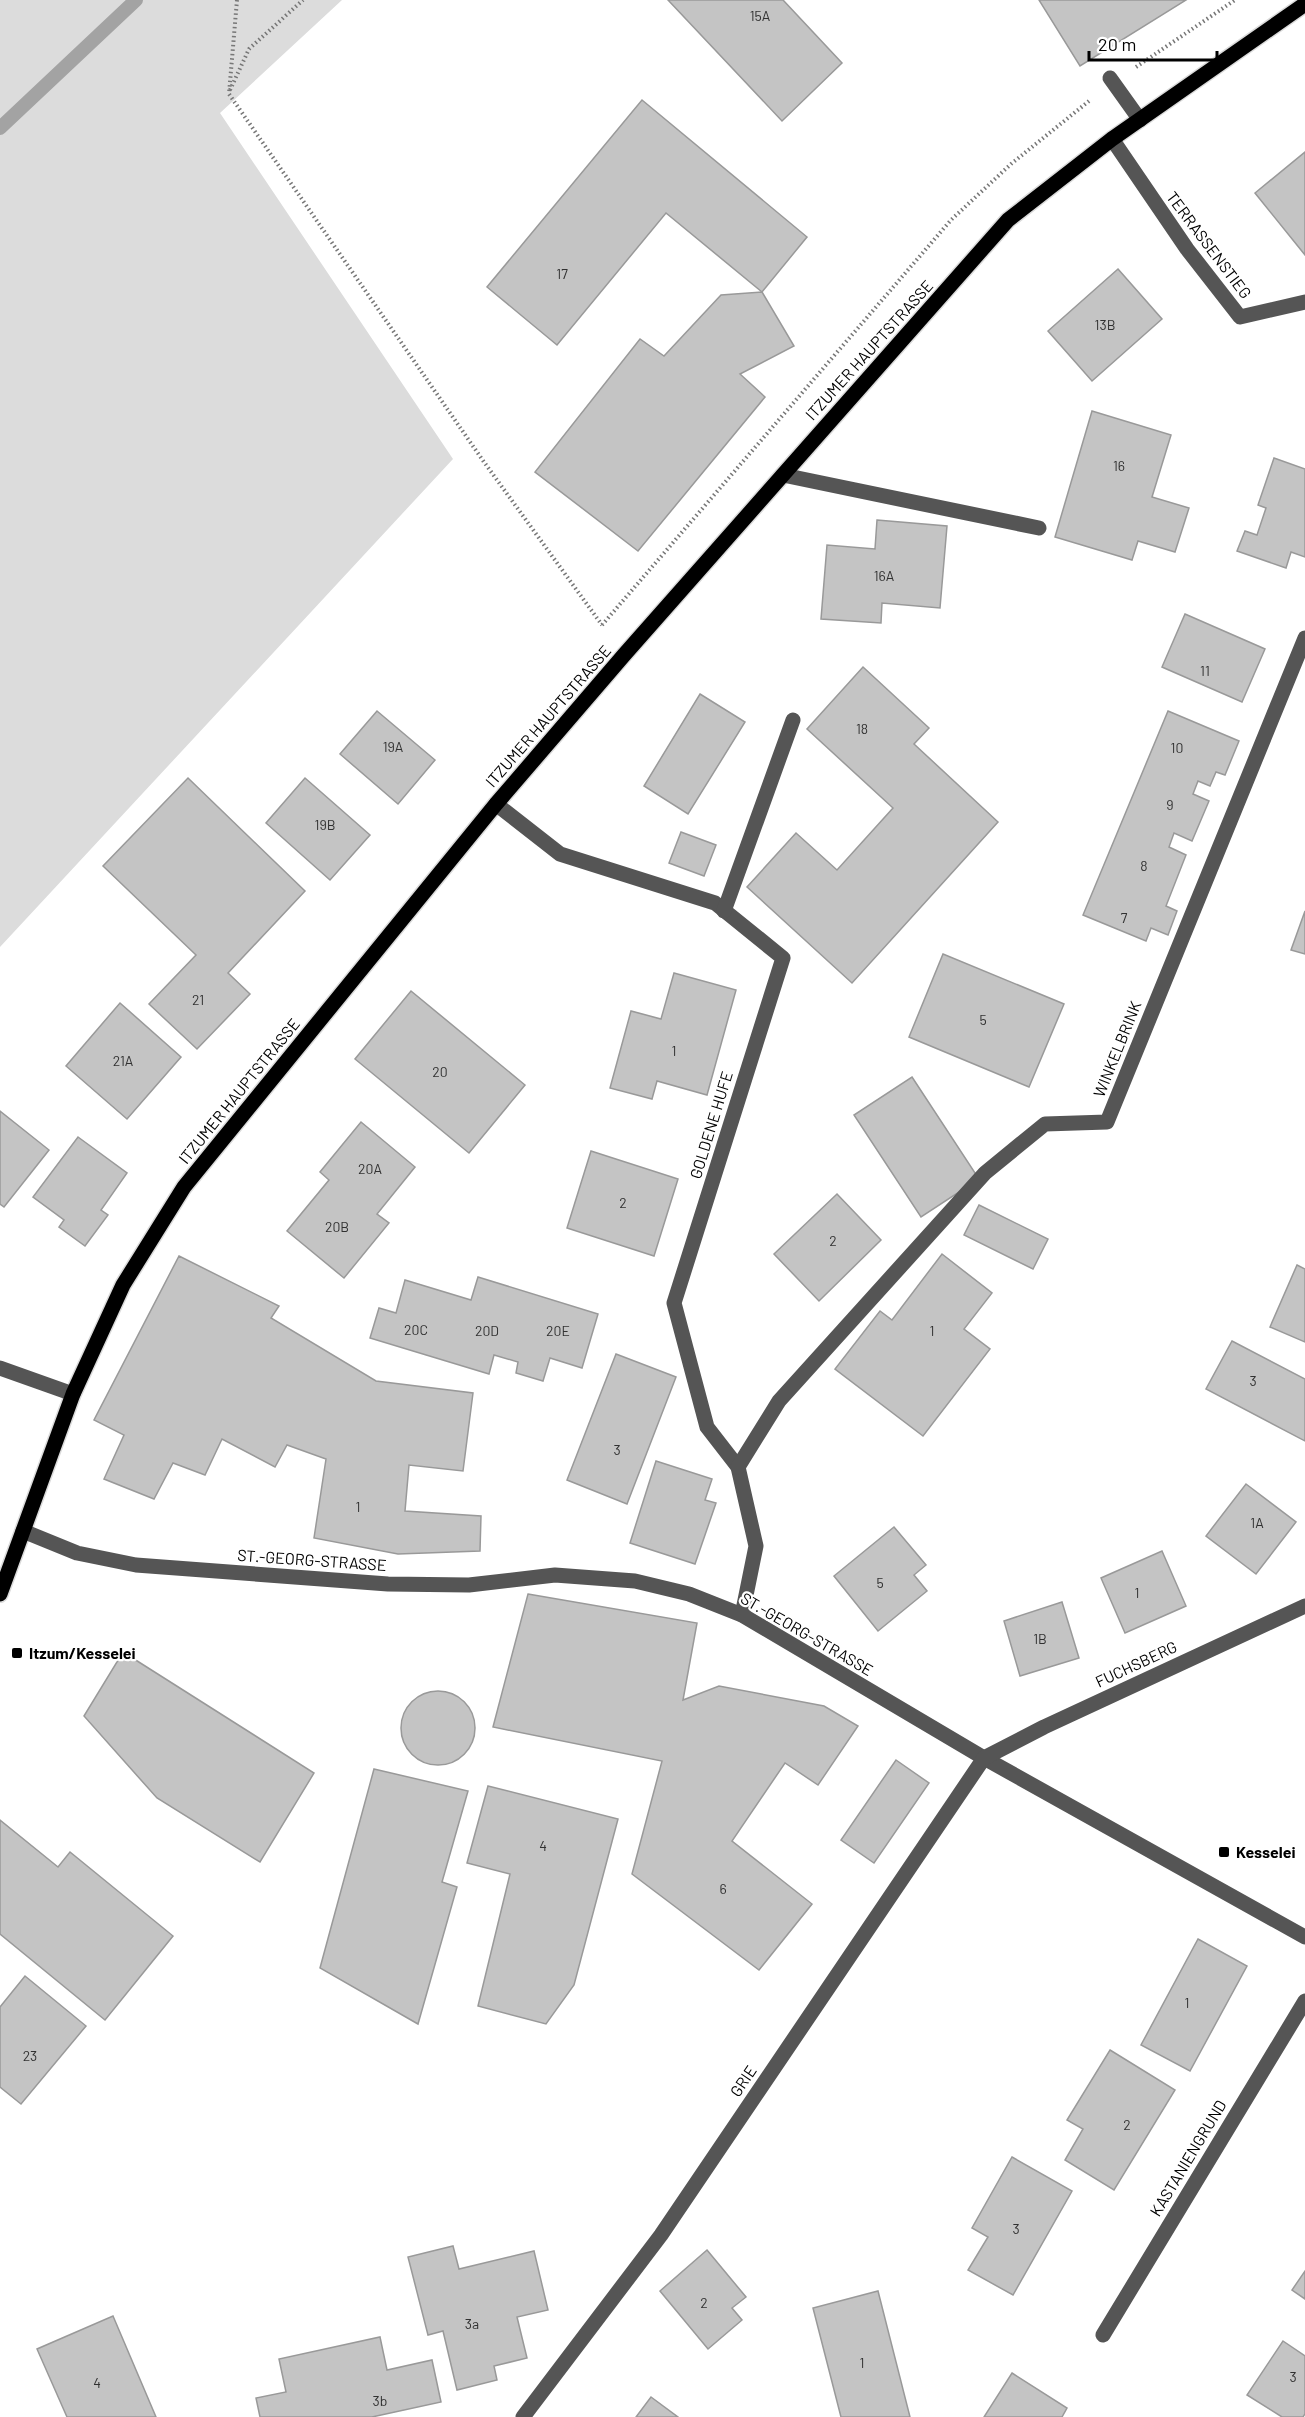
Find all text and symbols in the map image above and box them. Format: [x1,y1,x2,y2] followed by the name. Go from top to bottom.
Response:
[750,7,771,24] house number: 15A
[1089,24,1216,62] scale bar
[1098,33,1136,55] text: 20 m
[1163,187,1256,302] street label: TERRASSENSTIEG
[556,265,568,282] house number: 17
[801,276,936,424] street label: ITZUMER HAUPTSTRASSE
[1095,316,1115,333] house number: 13B
[1113,457,1125,474] house number: 16
[874,567,895,584] house number: 16A
[481,641,614,790] street label: ITZUMER HAUPTSTRASSE
[1200,662,1210,679] house number: 11
[856,720,868,737] house number: 18
[383,738,404,755] house number: 19A
[1171,739,1183,756] house number: 10
[1166,796,1174,813] house number: 9
[315,816,335,833] house number: 19B
[1140,857,1148,874] house number: 8
[1121,909,1128,926] house number: 7
[192,991,204,1008] house number: 21
[1089,998,1145,1100] street label: WINKELBRINK
[979,1011,987,1028] house number: 5
[174,1014,303,1167] street label: ITZUMER HAUPTSTRASSE
[672,1042,676,1059] house number: 1
[113,1052,134,1069] house number: 21A
[432,1063,448,1080] house number: 20
[685,1069,736,1181] street label: GOLDENE HUFE
[358,1160,382,1177] house number: 20A
[619,1194,627,1211] house number: 2
[325,1218,349,1235] house number: 20B
[829,1232,837,1249] house number: 2
[404,1321,428,1338] house number: 20C
[475,1322,499,1339] house number: 20D
[546,1322,570,1339] house number: 20E
[930,1322,934,1339] house number: 1
[1249,1372,1257,1389] house number: 3
[613,1441,621,1458] house number: 3
[356,1498,360,1515] house number: 1
[1250,1514,1264,1531] house number: 1A
[237,1545,387,1574] street label: ST.-GEORG-STRASSE
[876,1574,884,1591] house number: 5
[1135,1584,1139,1601] house number: 1
[738,1588,877,1679] street label: ST.-GEORG-STRASSE
[1033,1630,1047,1647] house number: 1B
[1092,1636,1180,1691] street label: FUCHSBERG
[29,1643,136,1662] place label: Itzum/Kesselei
[10,1646,24,1660] marker: Itzum/Kesselei
[539,1837,547,1854] house number: 4
[1236,1842,1295,1861] place label: Kesselei
[1217,1845,1231,1859] marker: Kesselei
[719,1880,727,1897] house number: 6
[1185,1994,1189,2011] house number: 1
[23,2047,37,2064] house number: 23
[725,2062,760,2100] street label: GRIE
[1145,2096,1230,2219] street label: KASTANIENGRUND
[1123,2116,1131,2133] house number: 2
[1012,2220,1020,2237] house number: 3
[700,2294,708,2311] house number: 2
[465,2315,479,2332] house number: 3a
[860,2354,864,2371] house number: 1
[1289,2368,1297,2385] house number: 3
[93,2374,101,2391] house number: 4
[373,2392,387,2409] house number: 3b

